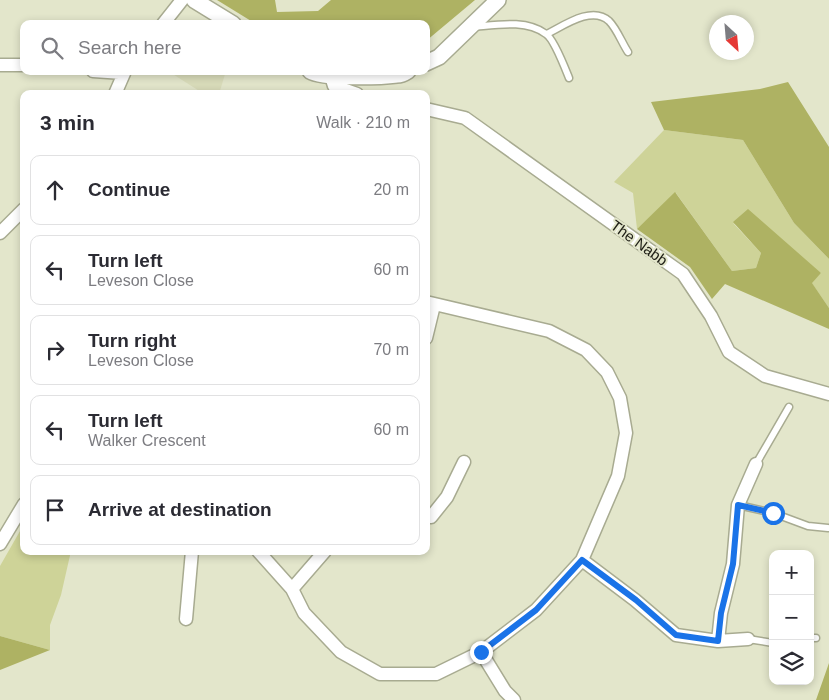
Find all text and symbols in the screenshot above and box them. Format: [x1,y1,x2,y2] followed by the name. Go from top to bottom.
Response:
[709,15,754,60] north arrow
[20,20,430,75] search box
[38,34,66,62] icon: search
[78,37,182,58] text: Search here
[40,111,95,134] text: 3 min
[316,114,410,131] text: Walk · 210 m
[41,176,69,204] icon: ahead
[88,179,170,200] text: Continue
[373,181,409,198] text: 20 m
[608,216,671,269] street label: The Nabb
[88,250,163,271] text: Turn left
[41,256,69,284] icon: left
[373,261,409,278] text: 60 m
[88,272,194,289] text: Leveson Close
[88,330,176,351] text: Turn right
[41,336,69,364] icon: right
[373,341,409,358] text: 70 m
[88,352,194,369] text: Leveson Close
[88,410,163,431] text: Turn left
[41,416,69,444] icon: left
[373,421,409,438] text: 60 m
[88,432,206,449] text: Walker Crescent
[41,496,69,524] icon: arrive
[88,499,272,520] text: Arrive at destination
[762,502,785,525] route start
[769,550,814,685] map controls
[769,550,814,595] button: +
[769,595,814,640] button: −
[769,640,814,685] button: layers
[470,641,493,664] route end

